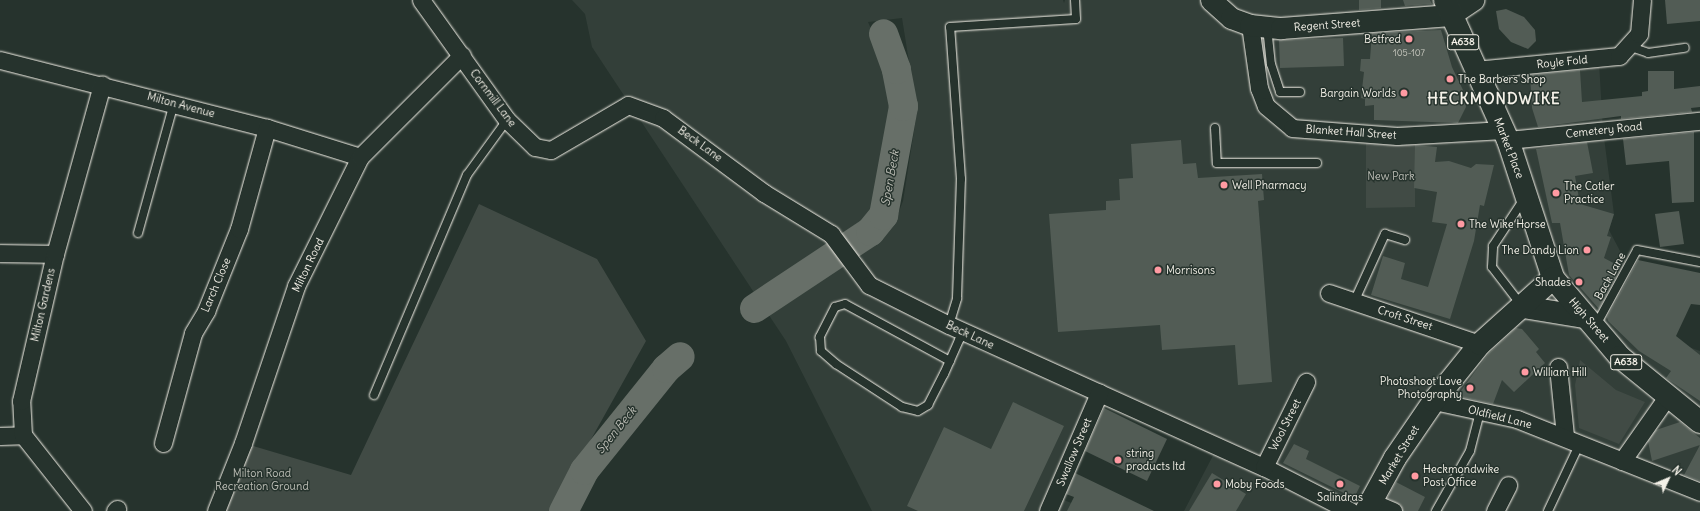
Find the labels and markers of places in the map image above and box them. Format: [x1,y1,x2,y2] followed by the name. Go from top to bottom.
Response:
[1364,32,1401,46] place label: Betfred
[1404,34,1414,44] marker: Betfred
[1458,72,1546,86] place label: The Barbers Shop
[1445,74,1455,84] marker: The Barbers Shop
[1320,86,1396,100] place label: Bargain Worlds
[1399,88,1409,98] marker: Bargain Worlds
[1232,178,1307,192] place label: Well Pharmacy
[1219,180,1229,190] marker: Well Pharmacy
[1564,180,1614,206] place label: The Cotler Practice
[1551,188,1561,198] marker: The Cotler Practice
[1469,217,1546,231] place label: The Wike Horse
[1456,219,1466,229] marker: The Wike Horse
[1502,243,1579,257] place label: The Dandy Lion
[1582,245,1592,255] marker: The Dandy Lion
[1166,263,1215,277] place label: Morrisons
[1153,265,1163,275] marker: Morrisons
[1535,275,1571,289] place label: Shades
[1574,277,1584,287] marker: Shades
[1533,365,1587,379] place label: William Hill
[1520,367,1530,377] marker: William Hill
[1380,375,1462,401] place label: Photoshoot Love Photography
[1465,383,1475,393] marker: Photoshoot Love Photography
[1126,447,1185,473] place label: string products ltd
[1113,455,1123,465] marker: string products ltd
[1423,463,1499,489] place label: Heckmondwike Post Office
[1410,471,1420,481] marker: Heckmondwike Post Office
[1225,477,1285,491] place label: Moby Foods
[1212,479,1222,489] marker: Moby Foods
[1335,479,1345,489] marker: Salindras
[1317,490,1363,504] place label: Salindras

